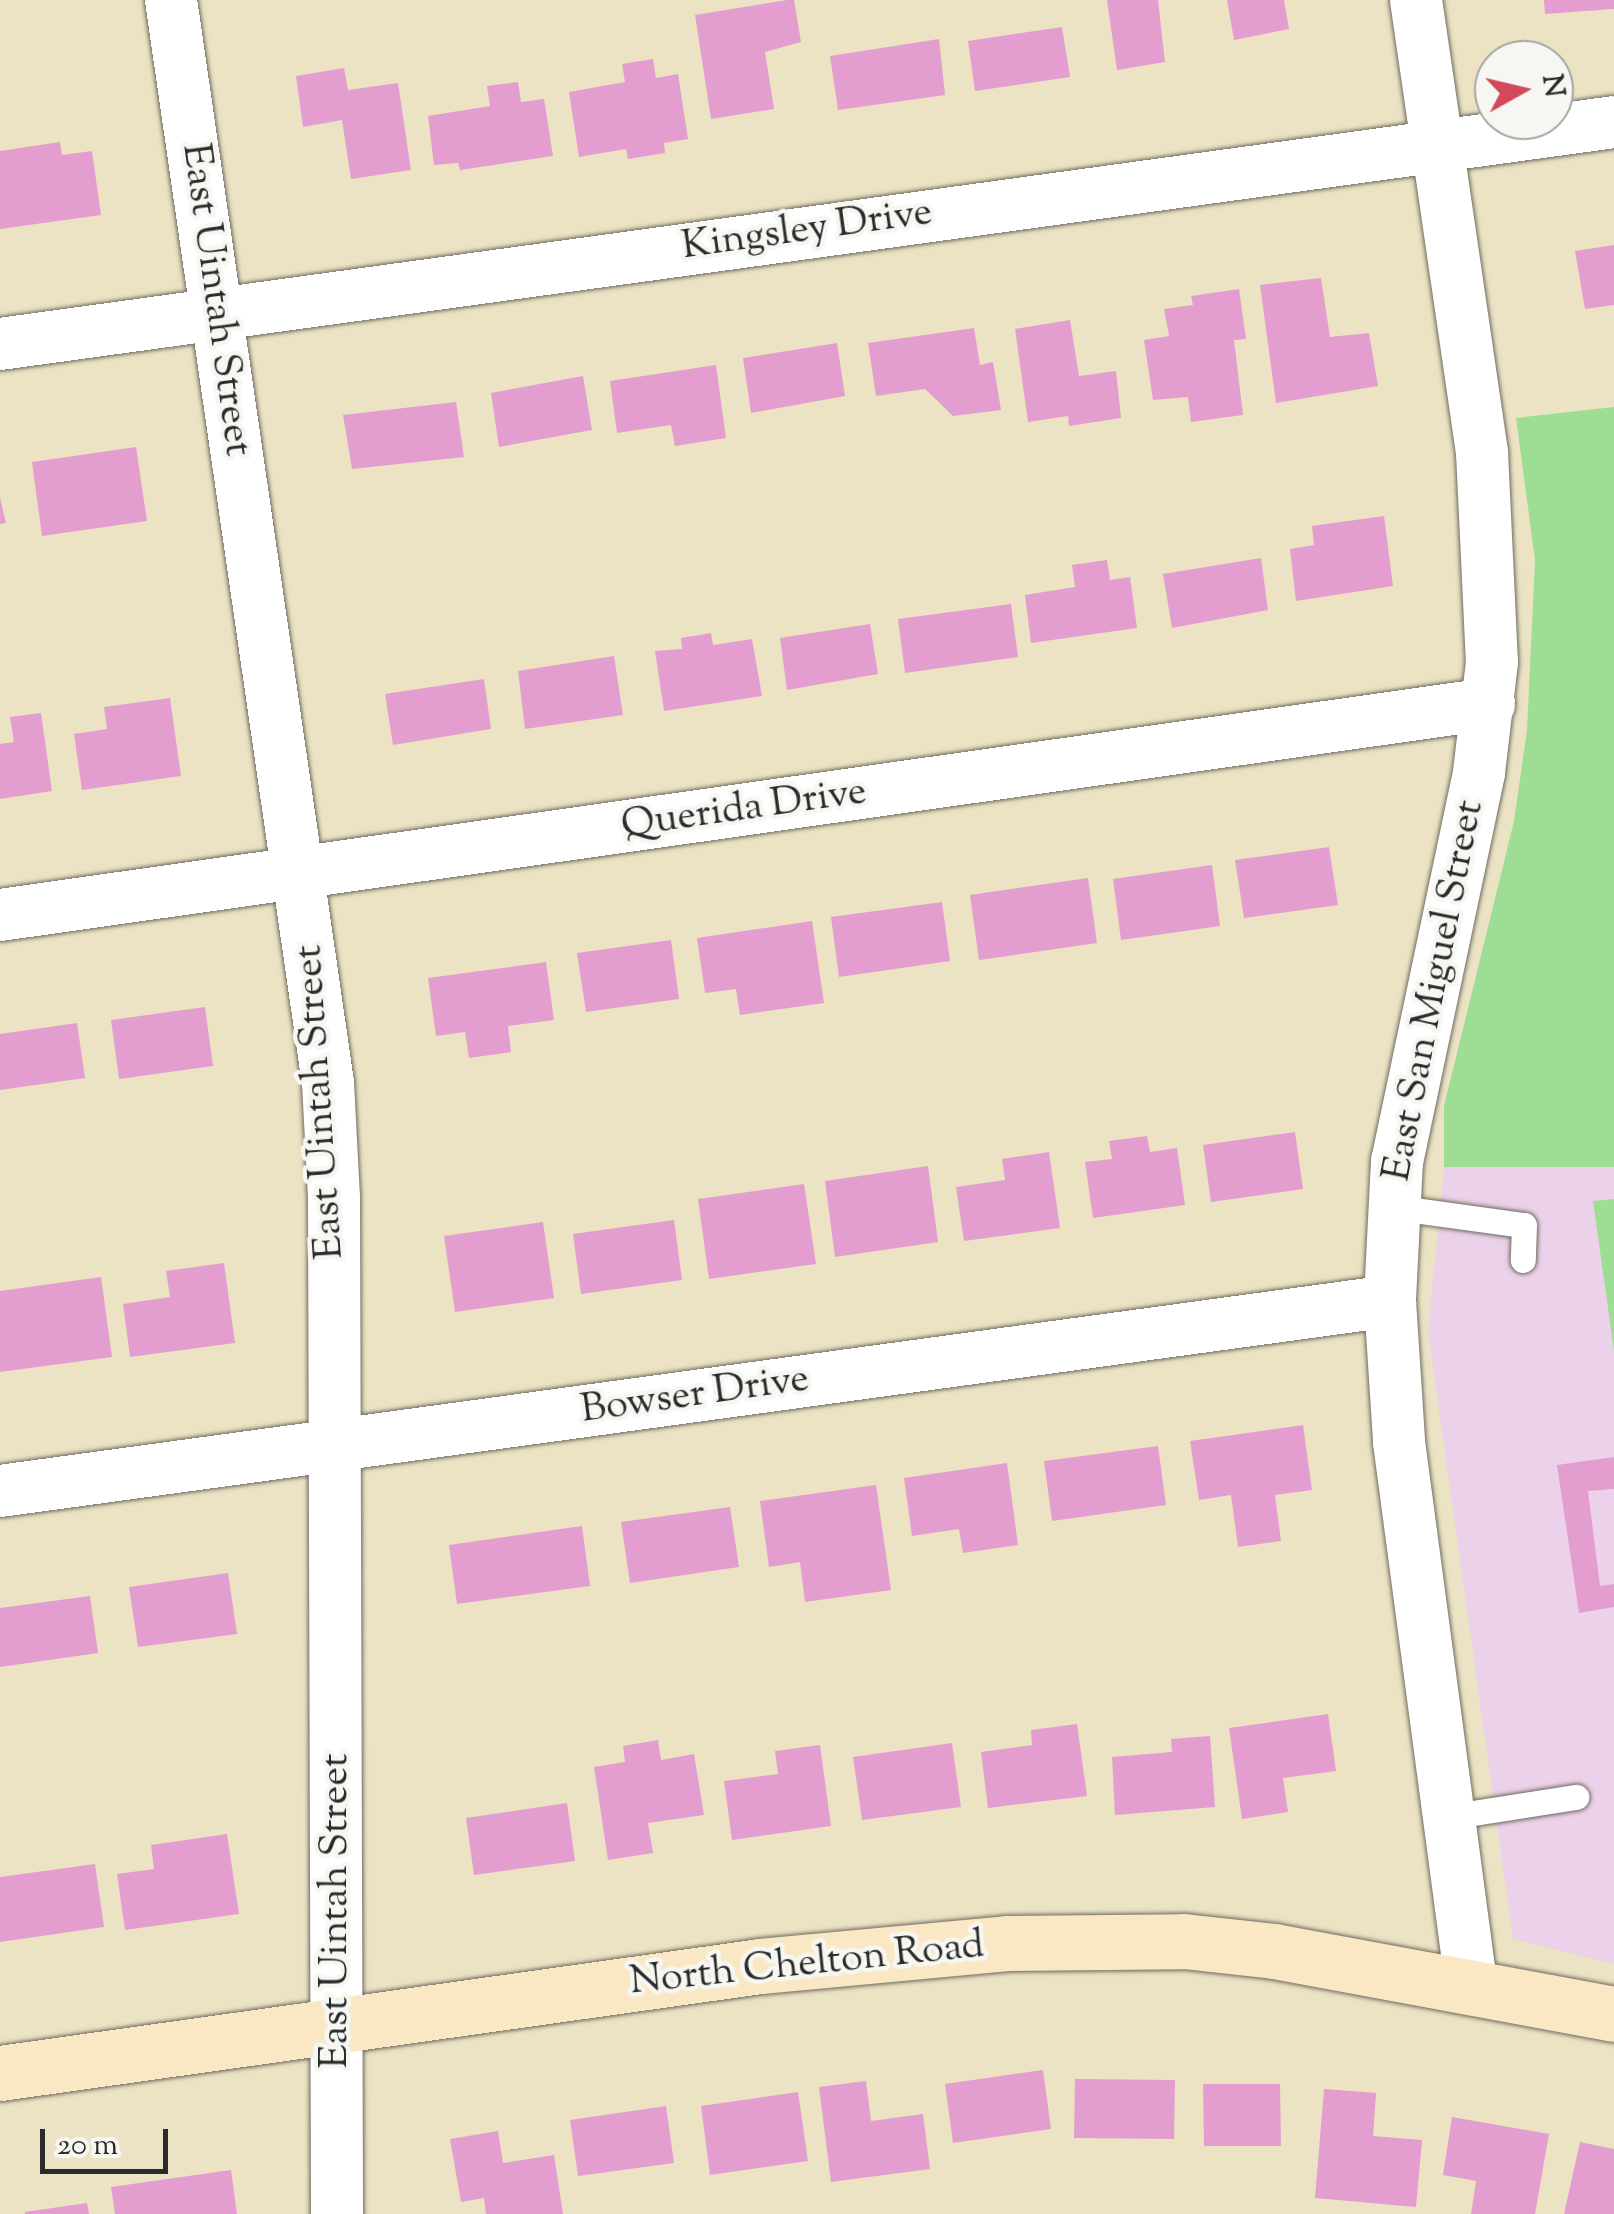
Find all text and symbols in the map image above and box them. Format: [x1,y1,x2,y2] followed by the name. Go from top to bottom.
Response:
[1474,40,1574,140] north arrow
[1530,72,1573,100] text: N
[169,141,261,459] street label: East Uintah Street
[679,190,935,272] street label: Kingsley Drive
[618,769,870,851] street label: Querida Drive
[1375,797,1495,1185] street label: East San Miguel Street
[286,943,356,1261] street label: East Uintah Street
[578,1356,812,1436] street label: Bowser Drive
[313,1753,361,2069] street label: East Uintah Street
[627,1923,987,2007] street label: North Chelton Road
[45,2109,172,2171] scale bar
[57,2125,118,2168] text: 20 m

